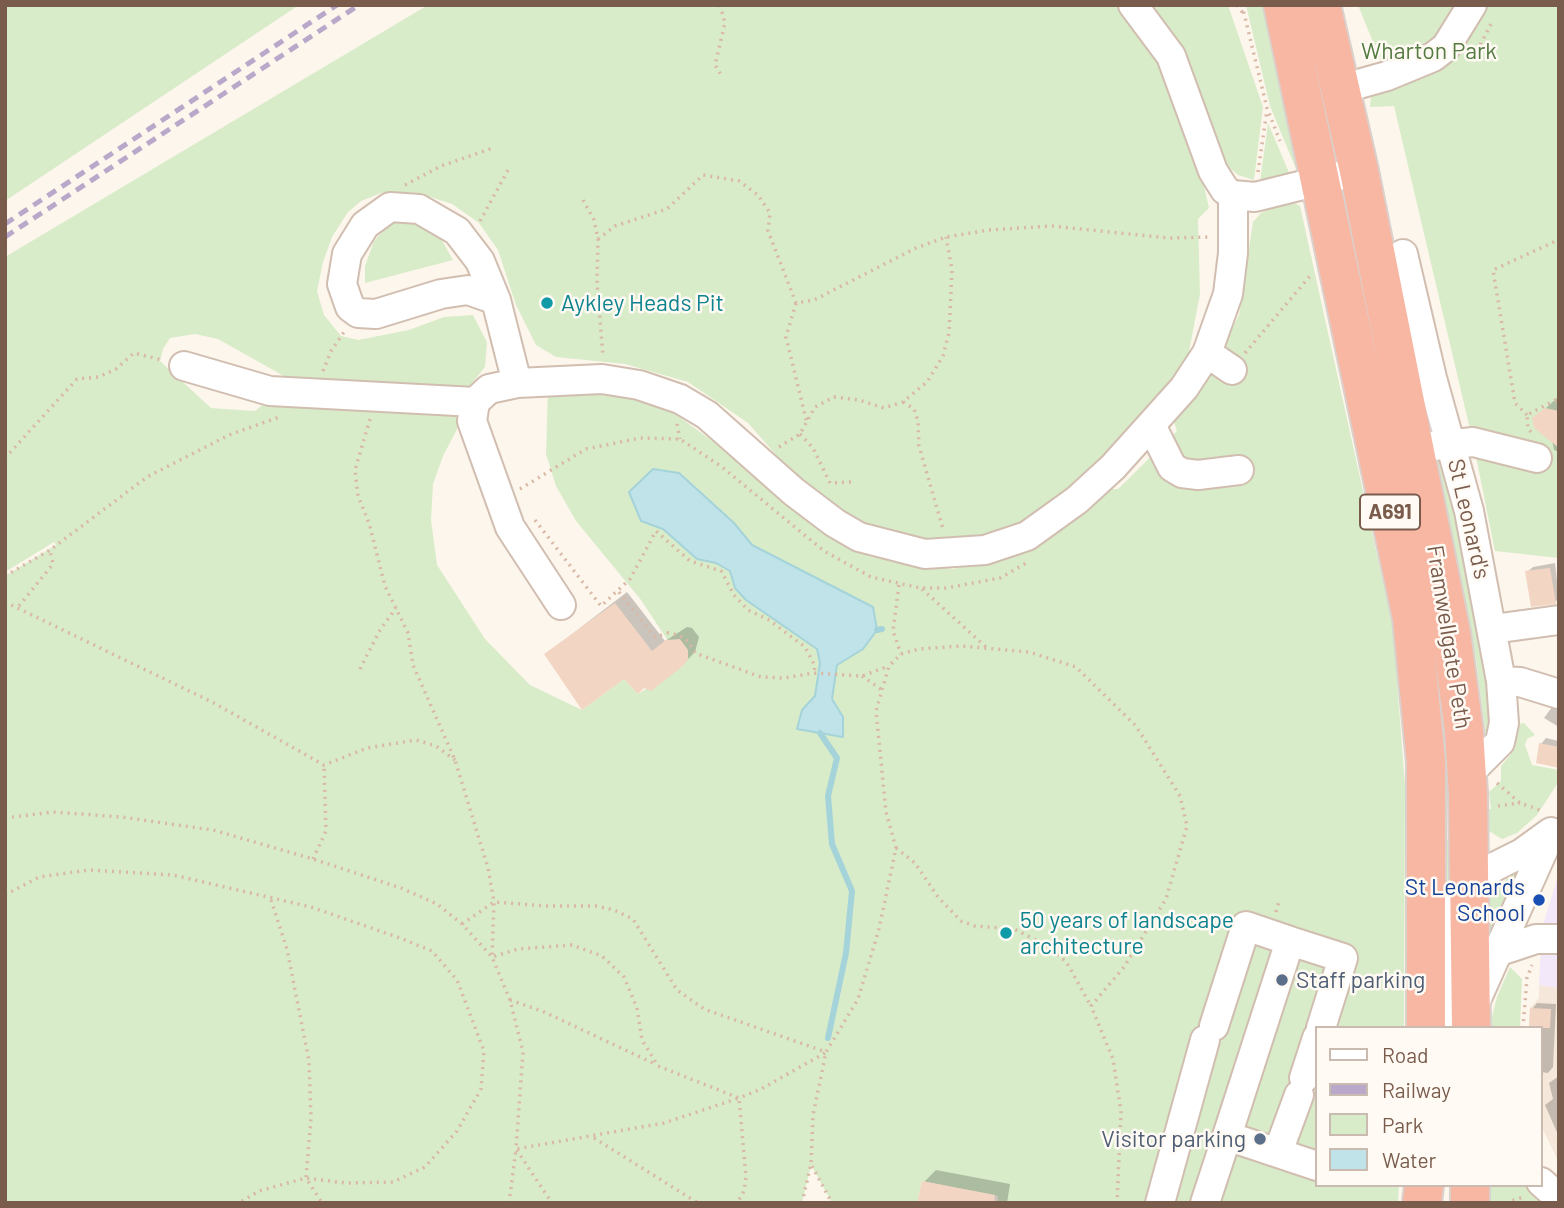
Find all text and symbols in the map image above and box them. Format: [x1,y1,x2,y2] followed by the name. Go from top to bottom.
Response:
[1361,37,1497,65] park label: Wharton Park
[561,289,724,317] place label: Aykley Heads Pit
[539,295,555,311] marker: Aykley Heads Pit
[1442,456,1496,582] street label: St Leonard's
[1360,494,1420,530] road number: A691
[1421,543,1477,731] street label: Framwellgate Peth
[1405,873,1525,927] place label: St Leonards School
[1531,892,1547,908] marker: St Leonards School
[1020,906,1234,960] place label: 50 years of landscape architecture
[998,925,1014,941] marker: 50 years of landscape architecture
[1296,966,1425,994] place label: Staff parking
[1274,972,1290,988] marker: Staff parking
[1316,1026,1543,1187] legend
[1382,1042,1428,1067] text: Road
[1382,1077,1451,1102] text: Railway
[1382,1112,1423,1137] text: Park
[1101,1125,1246,1153] place label: Visitor parking
[1252,1131,1268,1147] marker: Visitor parking
[1382,1147,1436,1172] text: Water

